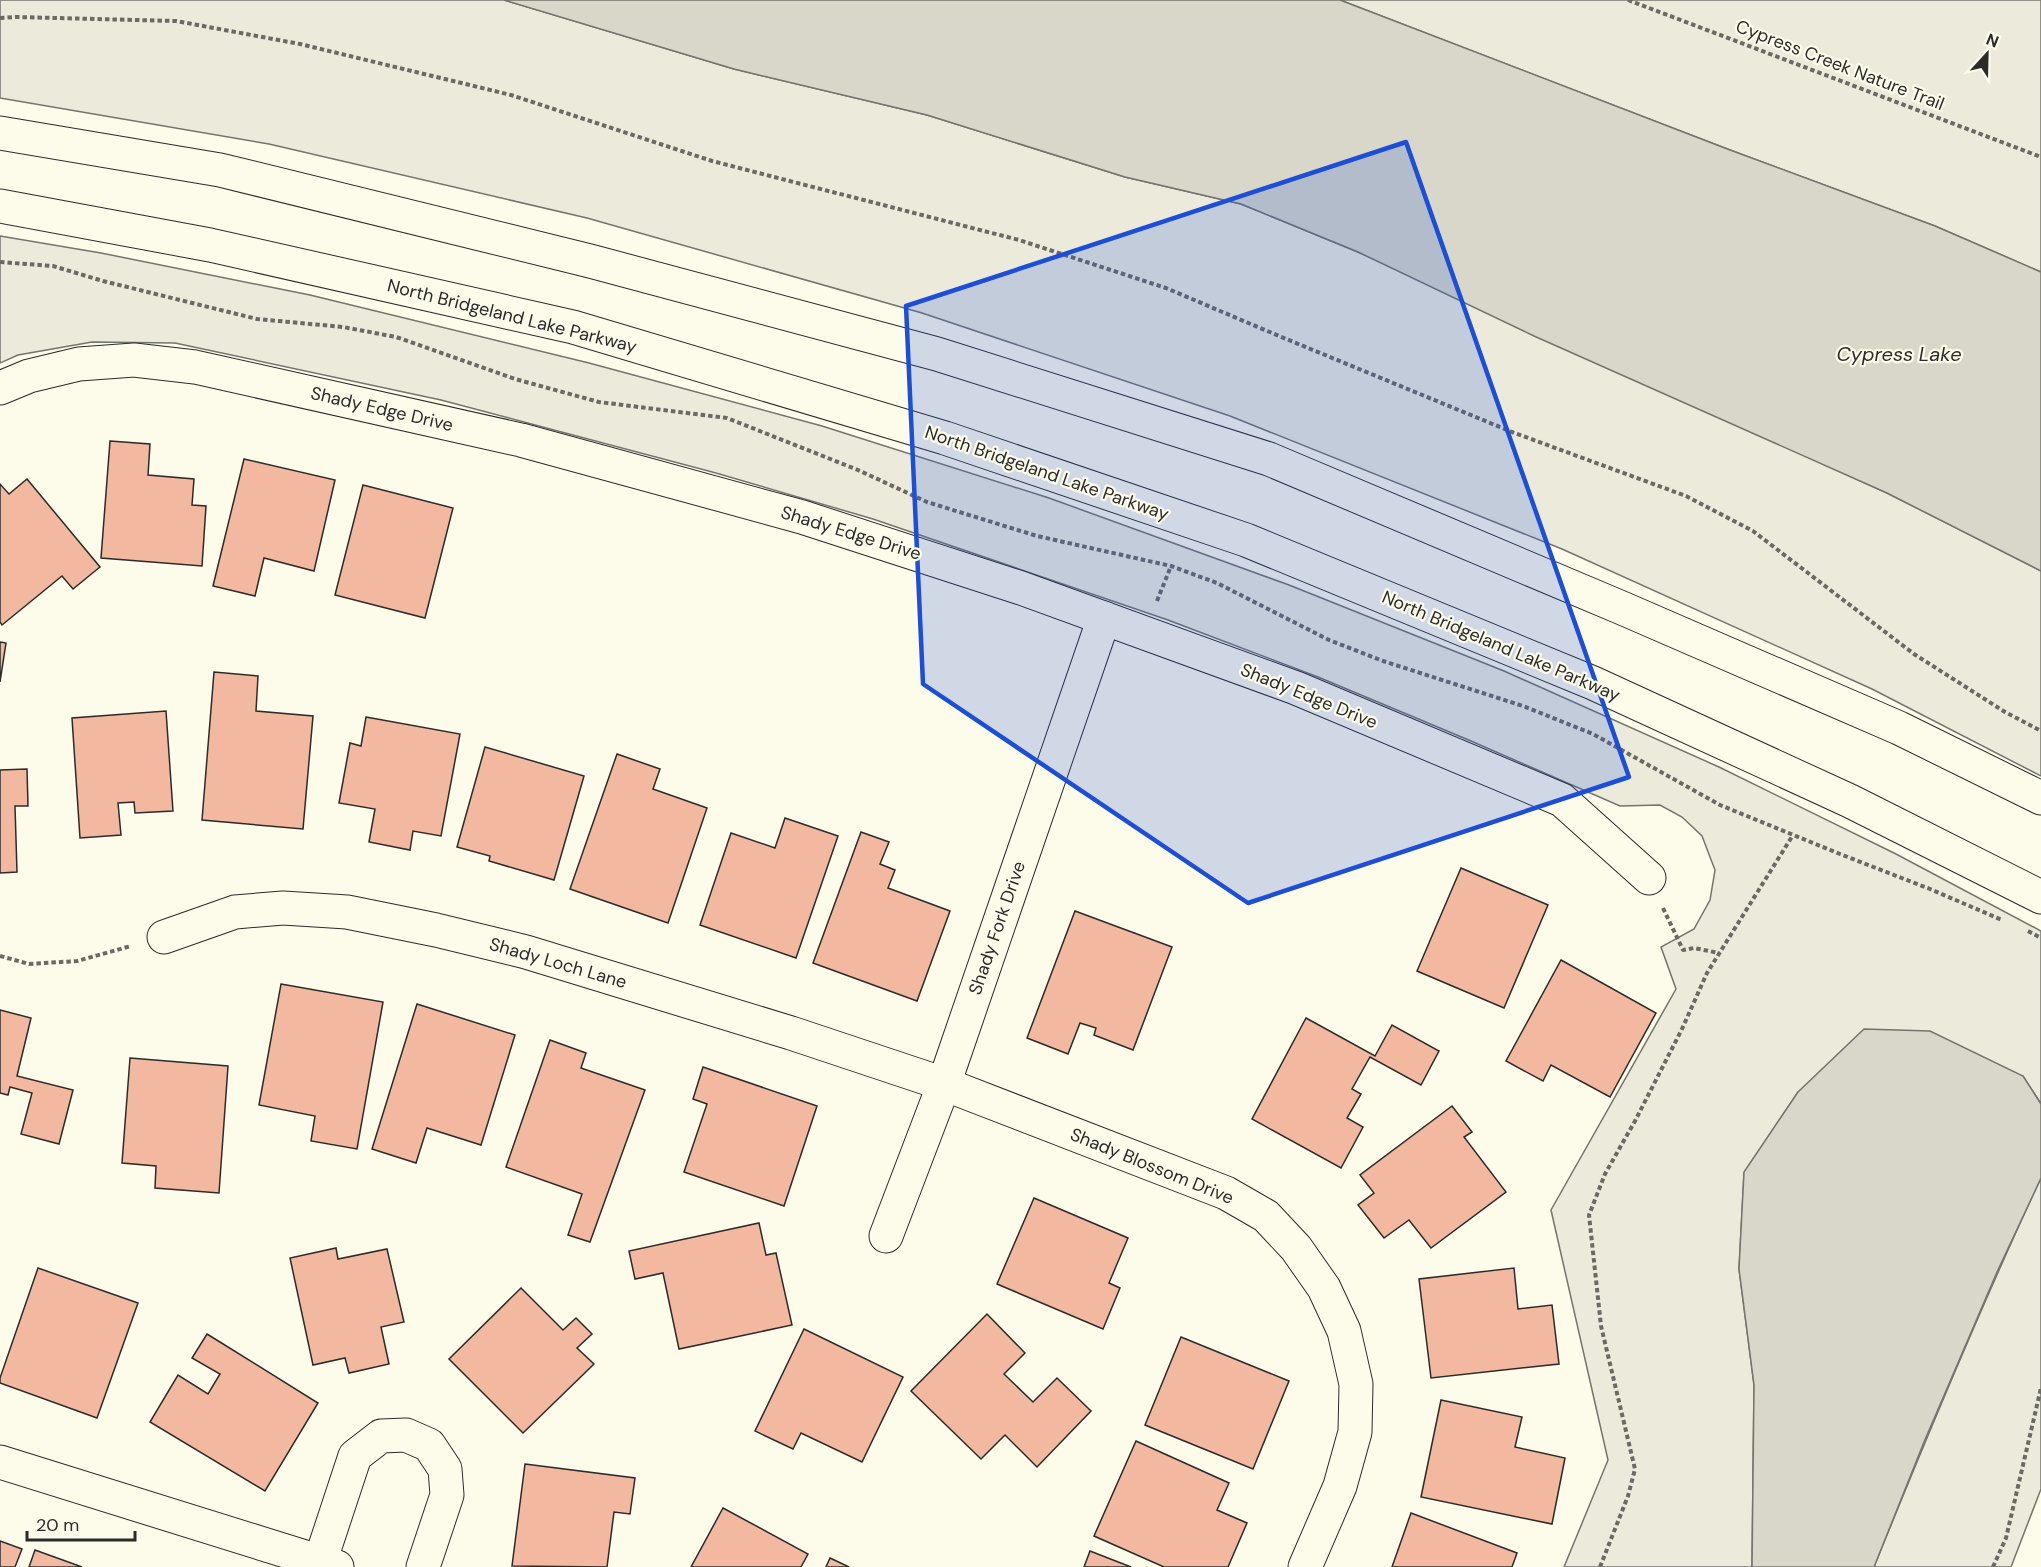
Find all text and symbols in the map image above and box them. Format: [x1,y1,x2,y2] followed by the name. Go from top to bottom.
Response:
[1732,14,1948,116] street label: Cypress Creek Nature Trail
[1957,24,2017,84] north arrow
[1983,29,2002,52] text: N
[385,273,639,359] street label: North Bridgeland Lake Parkway
[1836,341,1962,367] water label: Cypress Lake
[308,381,456,437] street label: Shady Edge Drive
[922,420,1172,526] street label: North Bridgeland Lake Parkway
[778,500,924,566] street label: Shady Edge Drive
[1378,585,1624,707] street label: North Bridgeland Lake Parkway
[1237,658,1381,734] street label: Shady Edge Drive
[963,858,1031,998] street label: Shady Fork Drive
[487,932,629,994] street label: Shady Loch Lane
[1067,1122,1237,1210] street label: Shady Blossom Drive
[27,1504,135,1542] scale bar
[36,1513,79,1537] text: 20 m

